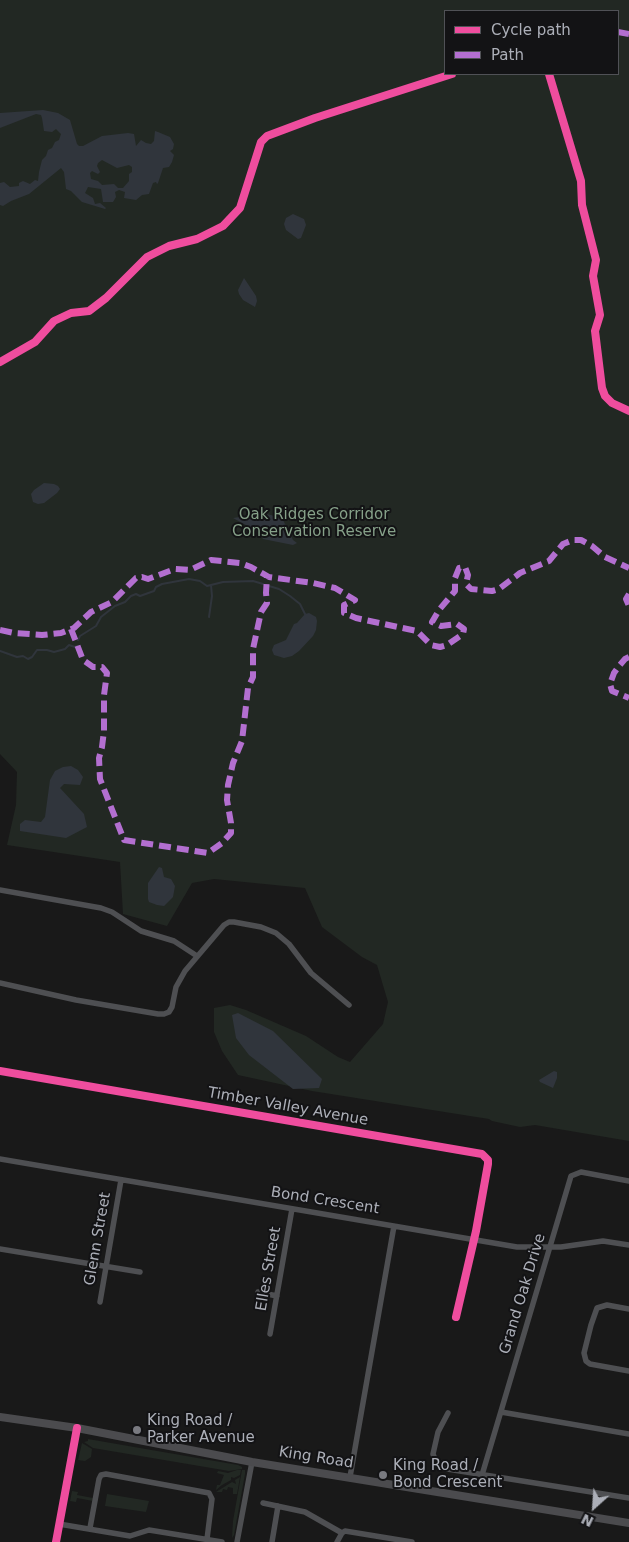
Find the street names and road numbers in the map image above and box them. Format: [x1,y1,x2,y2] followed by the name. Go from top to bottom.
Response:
[206,1084,370,1130] street label: Timber Valley Avenue
[270,1184,380,1218] street label: Bond Crescent
[81,1191,115,1287] street label: Glenn Street
[253,1225,285,1313] street label: Elles Street
[496,1231,550,1357] street label: Grand Oak Drive
[277,1443,355,1473] street label: King Road

